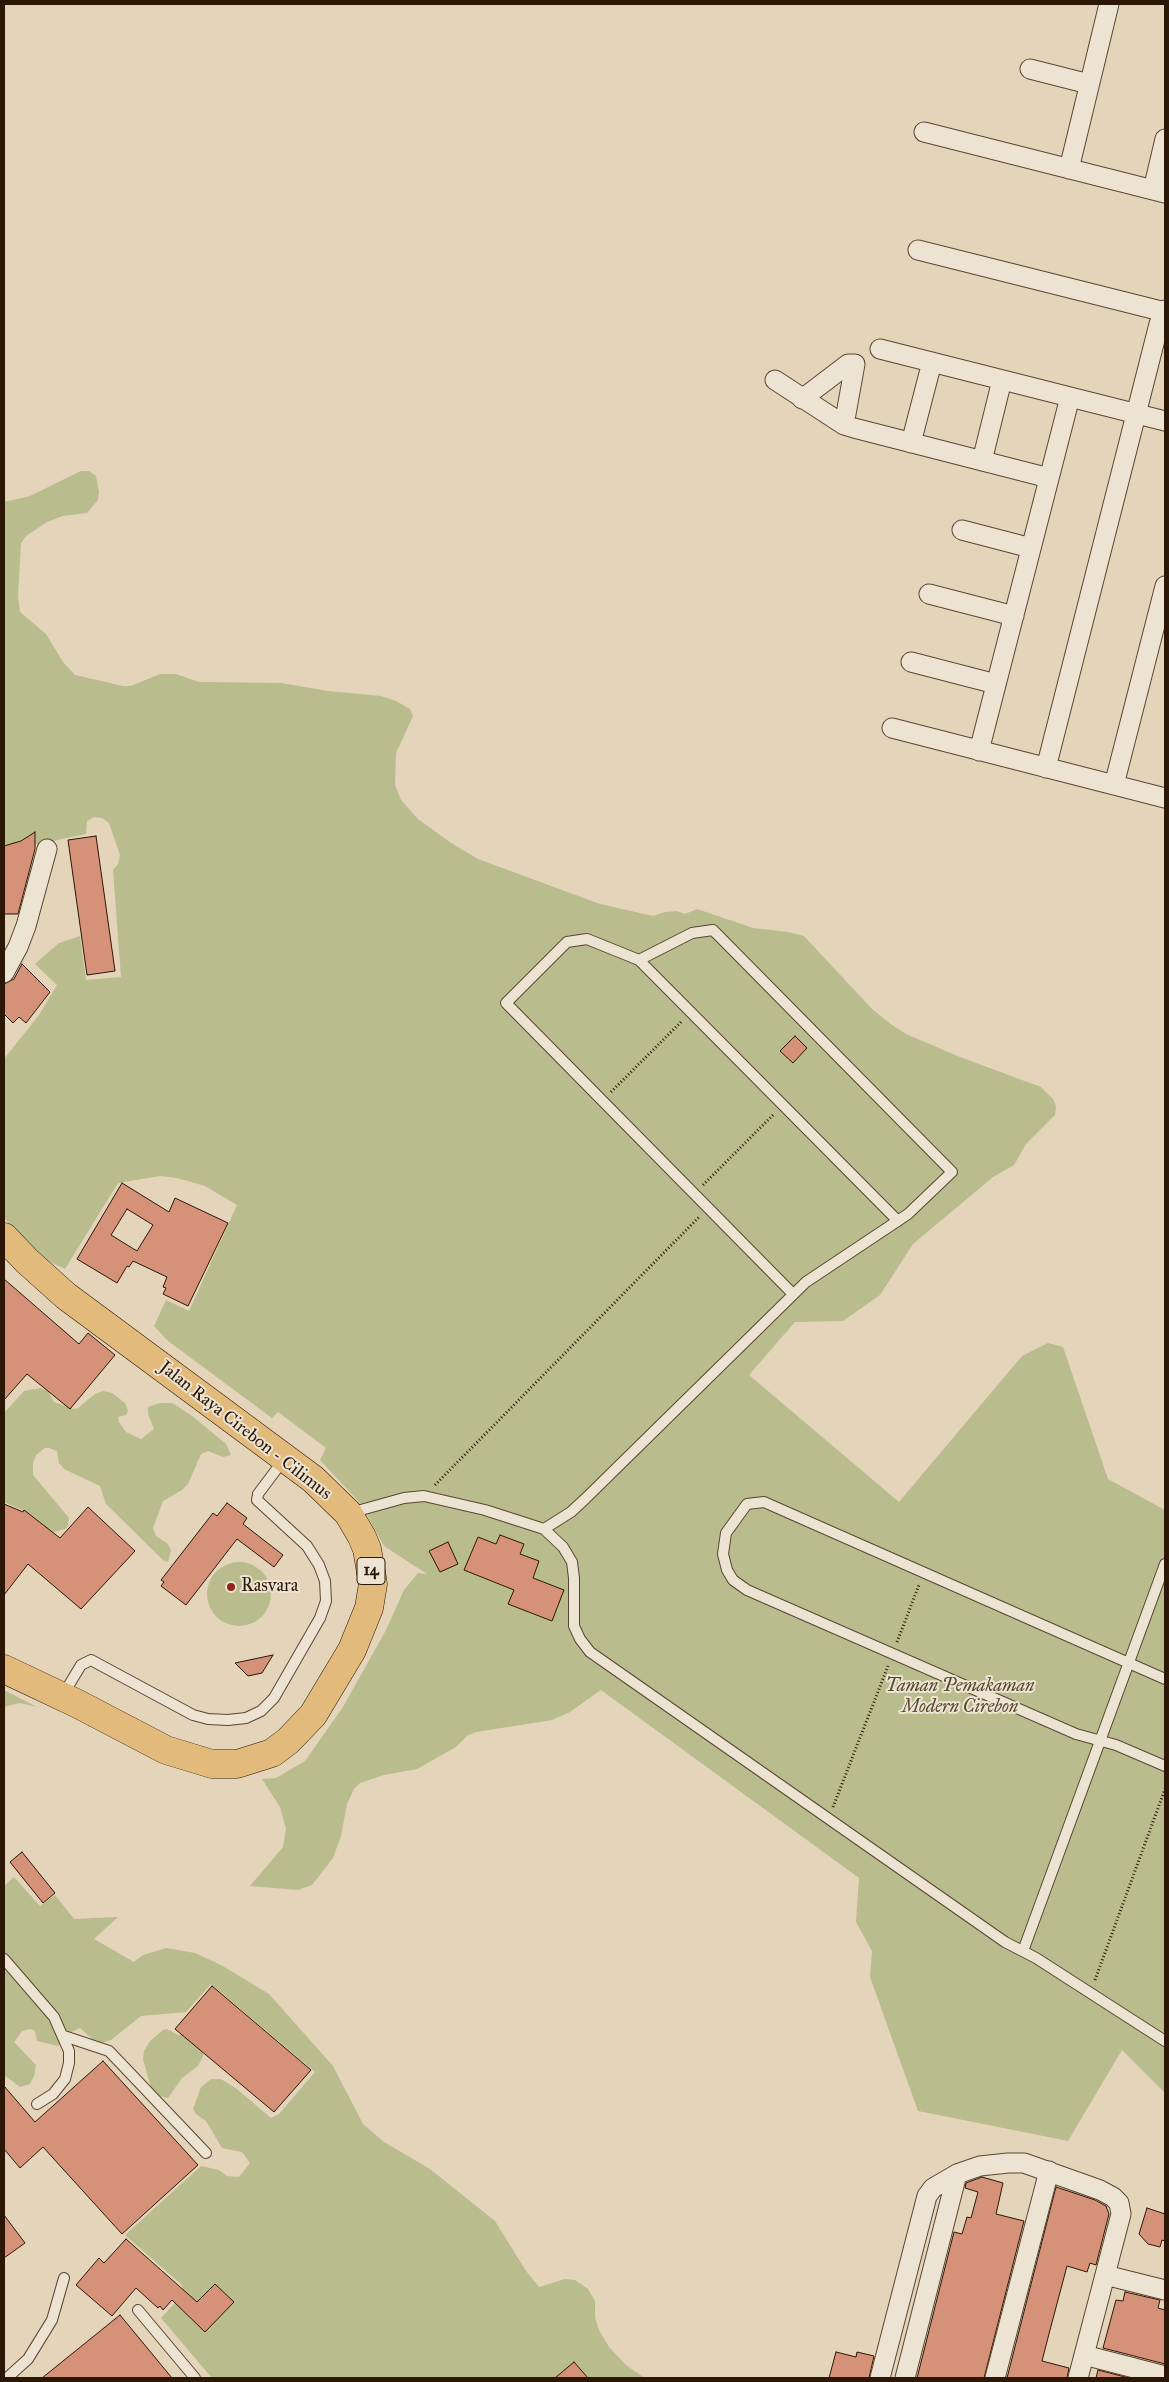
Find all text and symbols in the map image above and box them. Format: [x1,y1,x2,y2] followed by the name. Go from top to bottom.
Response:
[155,1357,335,1505] street label: Jalan Raya Cirebon - Cilimus
[357,1558,385,1584] road number: 14
[241,1576,298,1598] place label: Rasvara
[225,1581,237,1593] marker: Rasvara
[886,1676,1034,1718] park label: Taman Pemakaman Modern Cirebon

